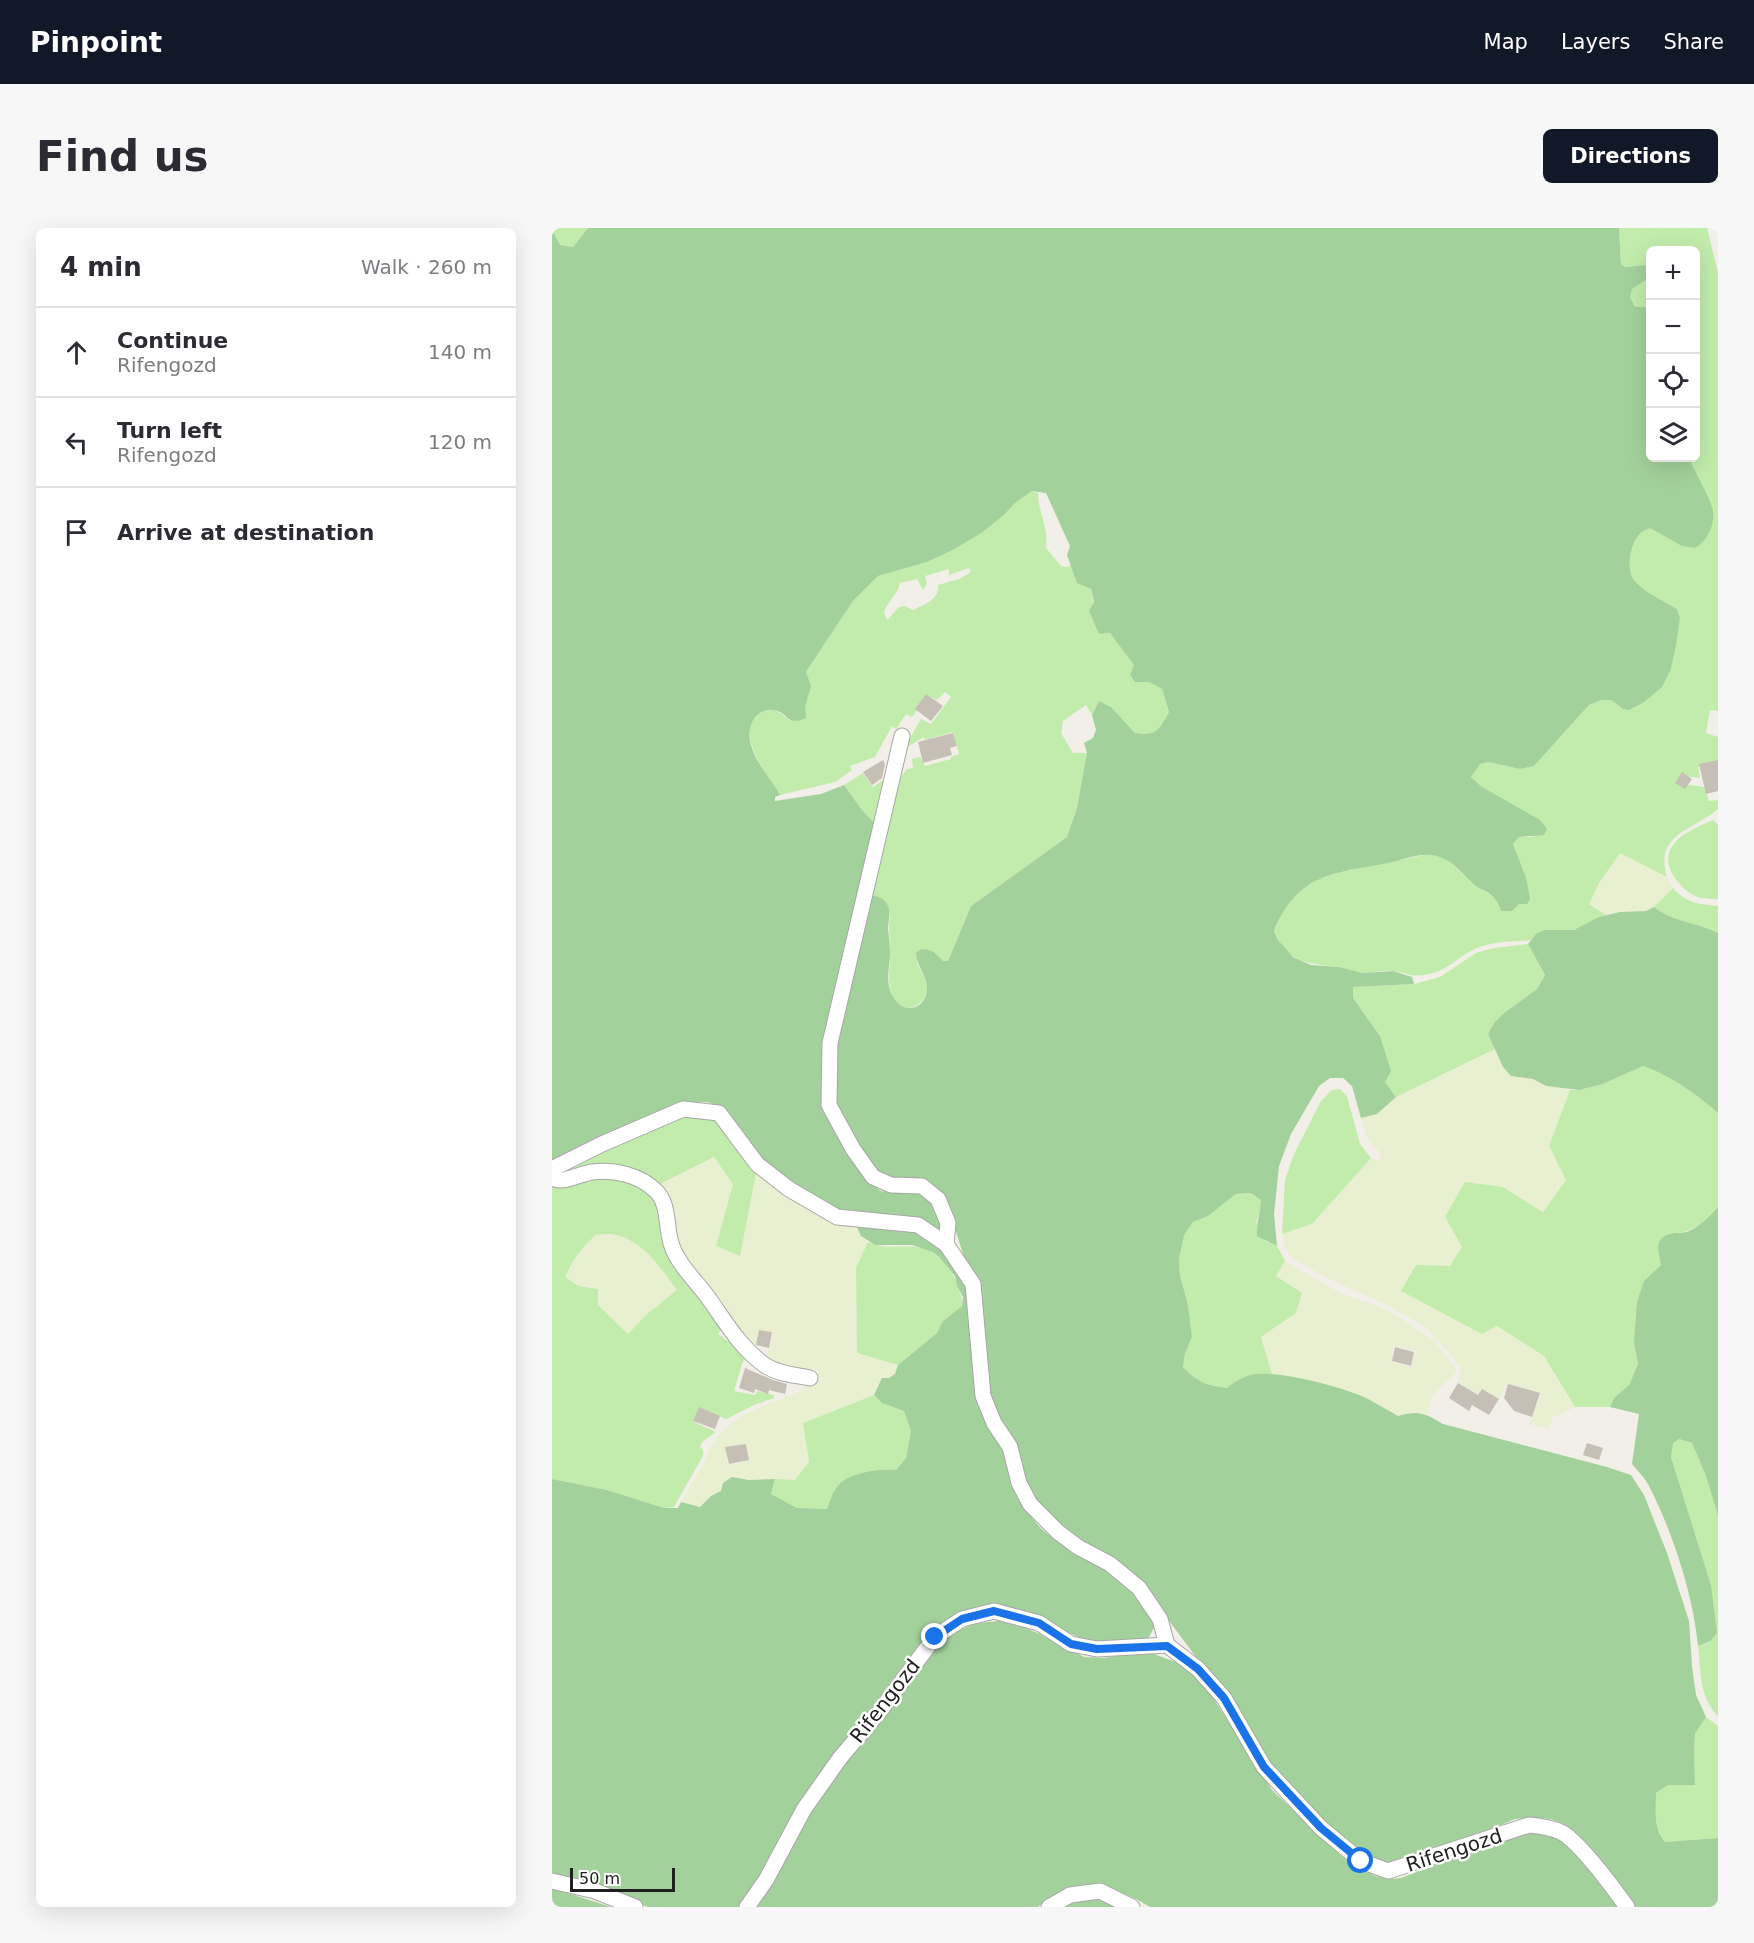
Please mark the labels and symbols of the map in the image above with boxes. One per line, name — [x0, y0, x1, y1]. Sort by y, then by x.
route end — [921, 1623, 947, 1649]
street label: Rifengozd — [845, 1654, 925, 1748]
street label: Rifengozd — [1403, 1823, 1505, 1877]
route start — [1347, 1847, 1373, 1873]
scale bar — [570, 1865, 675, 1892]

